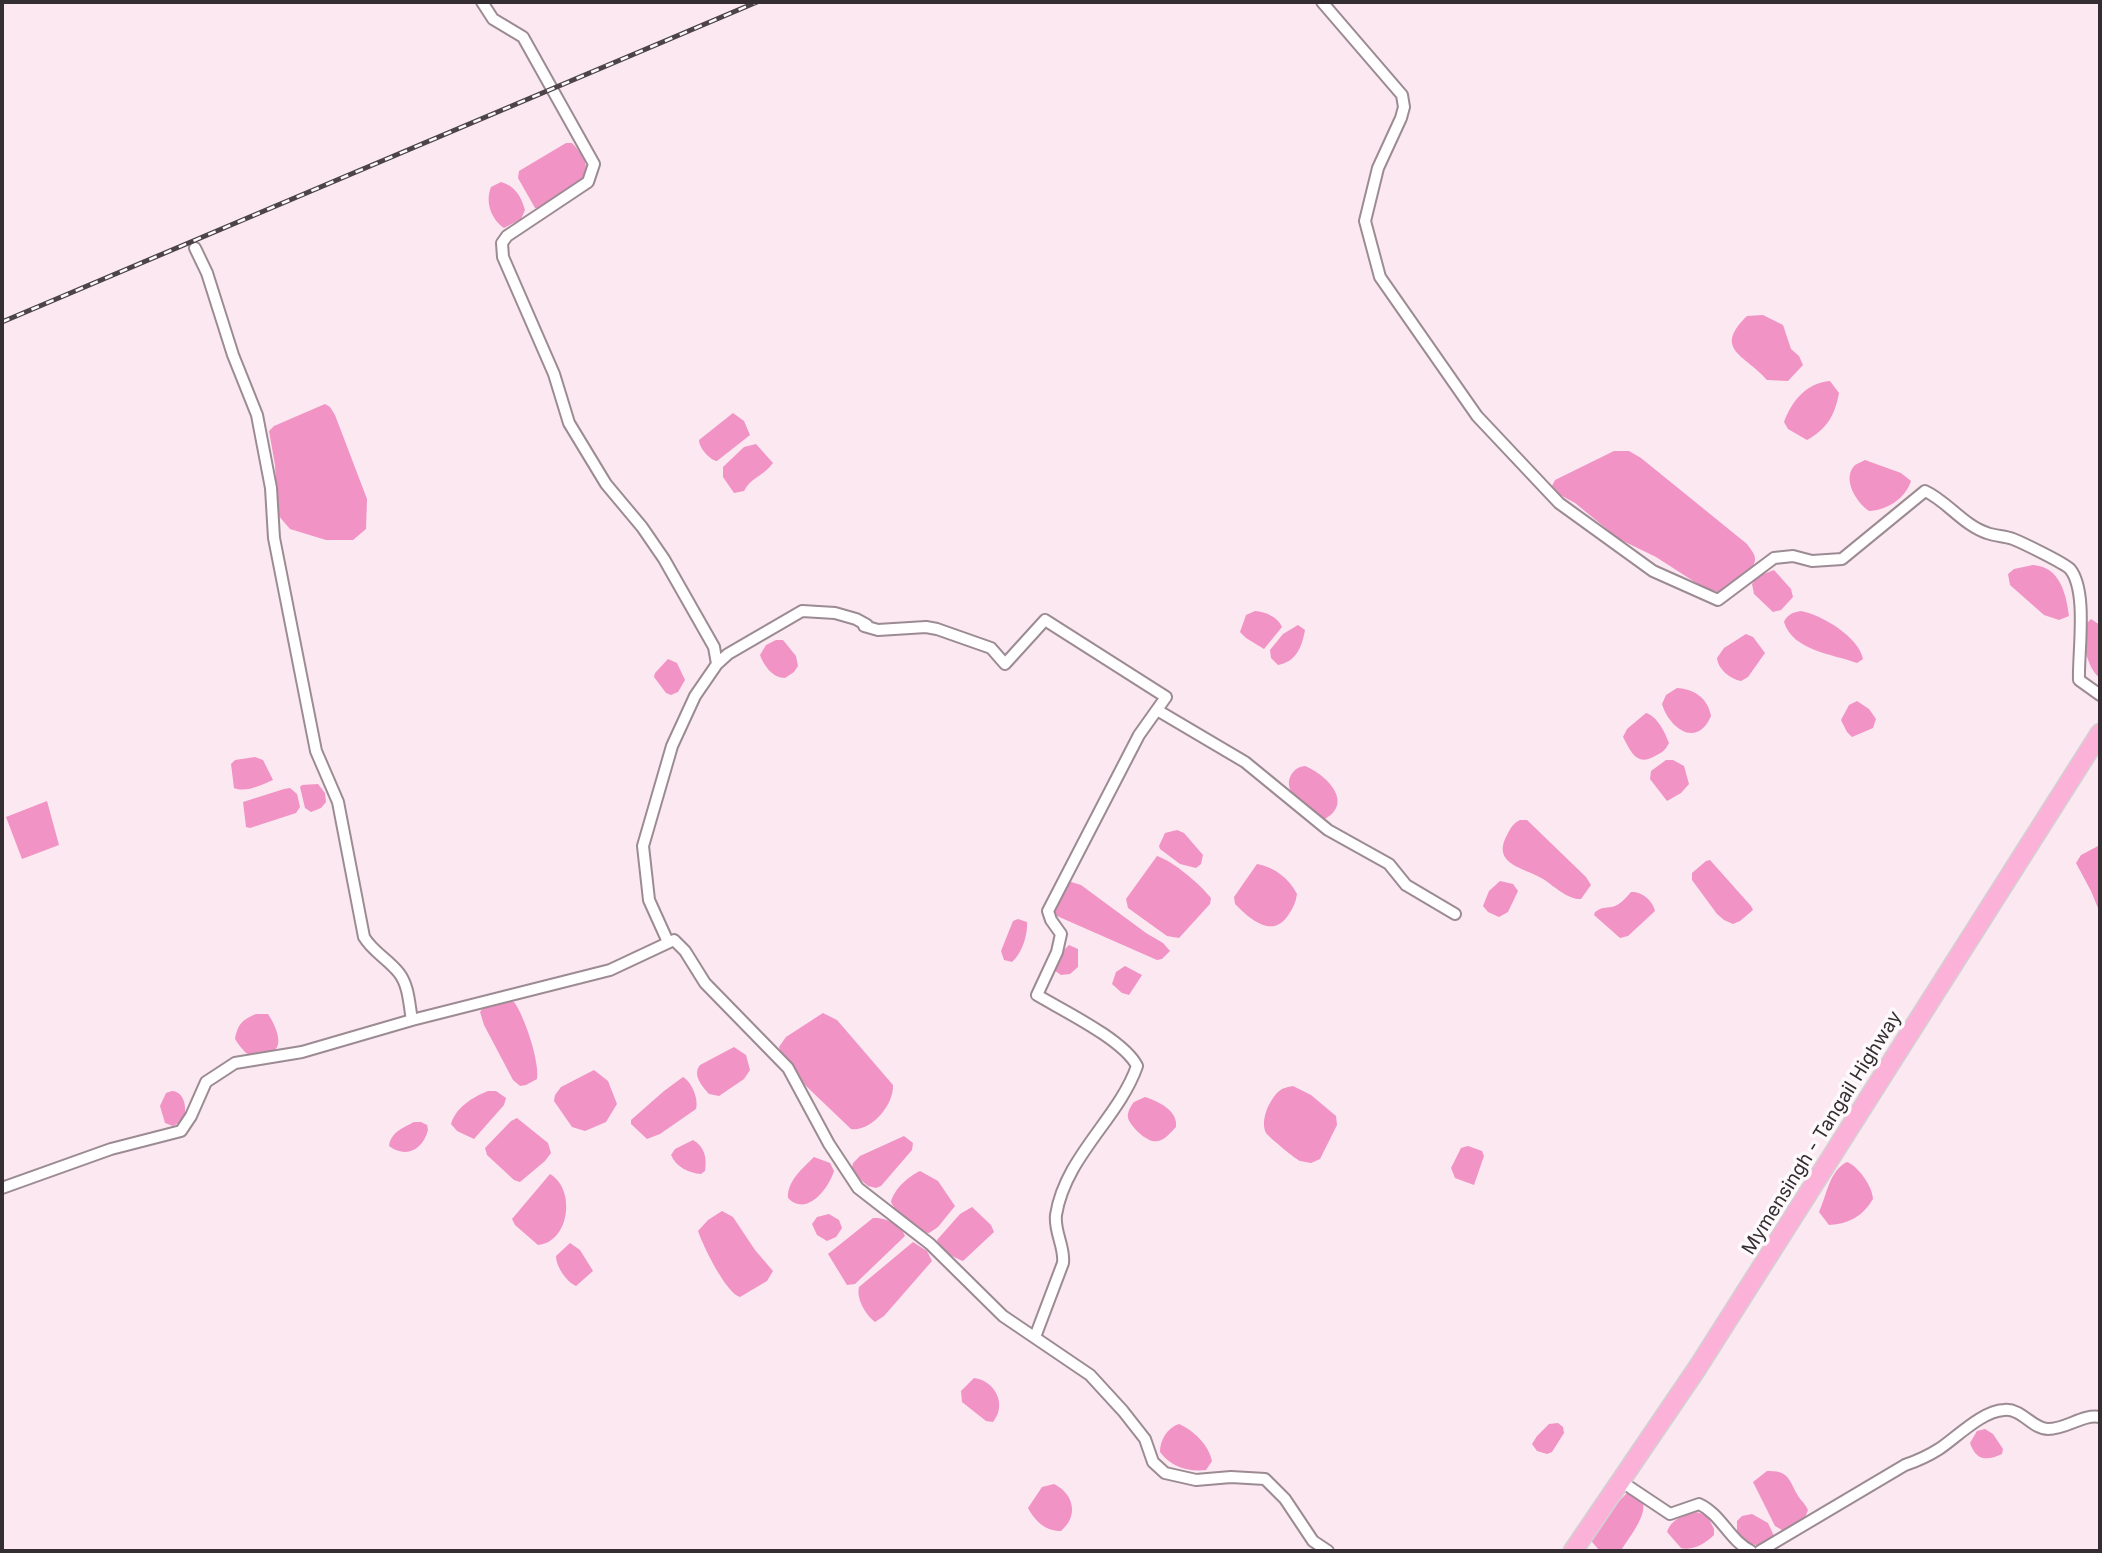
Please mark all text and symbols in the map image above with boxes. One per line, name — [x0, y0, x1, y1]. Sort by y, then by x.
street label: Mymensingh - Tangail Highway — [1737, 1007, 1907, 1259]

